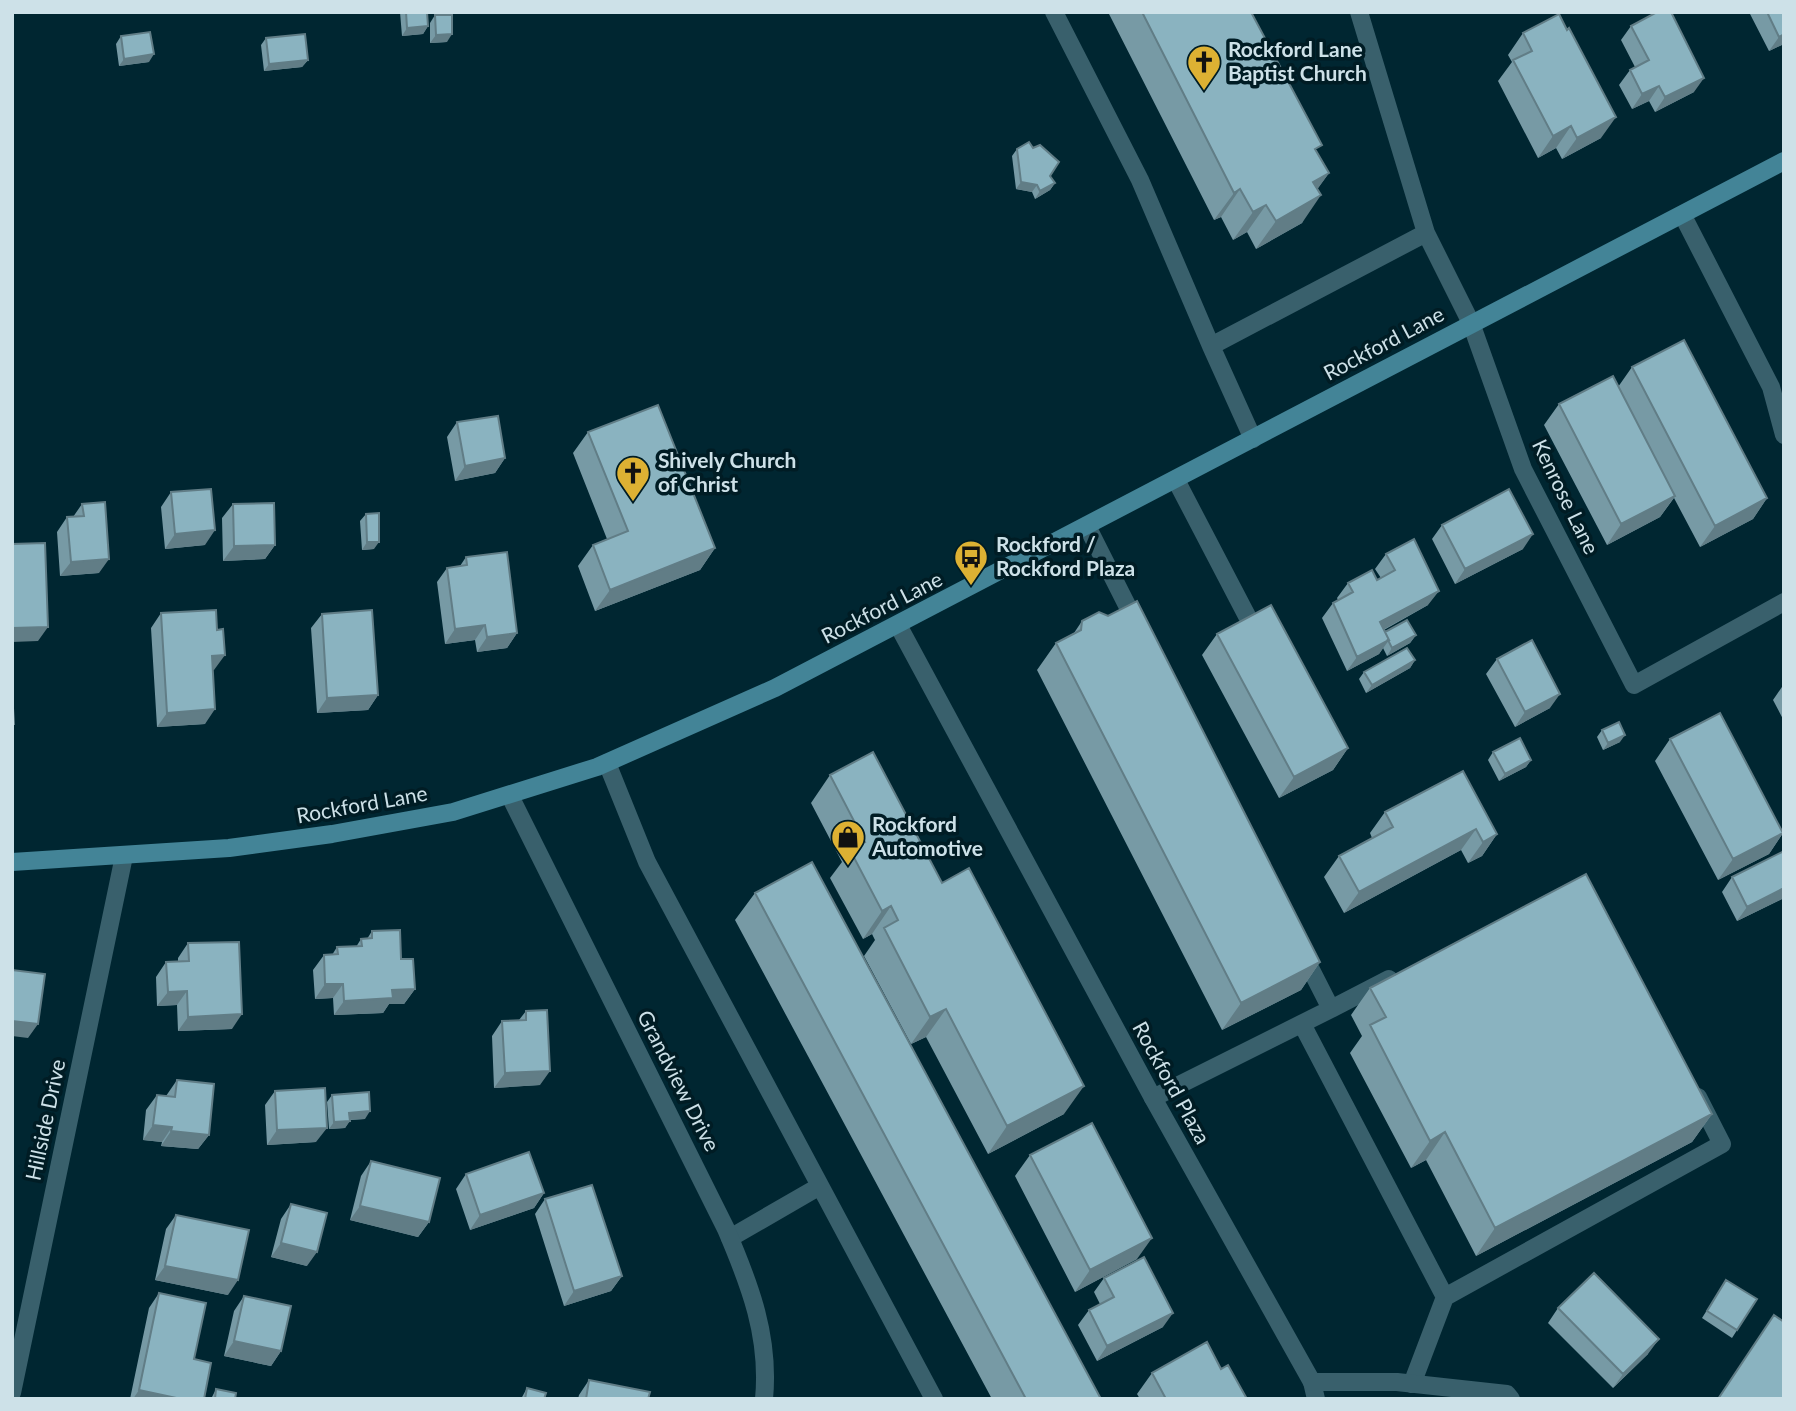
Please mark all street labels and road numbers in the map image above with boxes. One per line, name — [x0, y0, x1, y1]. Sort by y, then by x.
street label: Rockford Lane — [1319, 301, 1448, 385]
street label: Kenrose Lane — [1528, 435, 1605, 558]
street label: Rockford Lane — [817, 565, 946, 648]
street label: Rockford Lane — [294, 780, 429, 827]
street label: Grandview Drive — [633, 1006, 726, 1155]
street label: Rockford Plaza — [1128, 1017, 1216, 1148]
street label: Hillside Drive — [19, 1057, 70, 1183]

